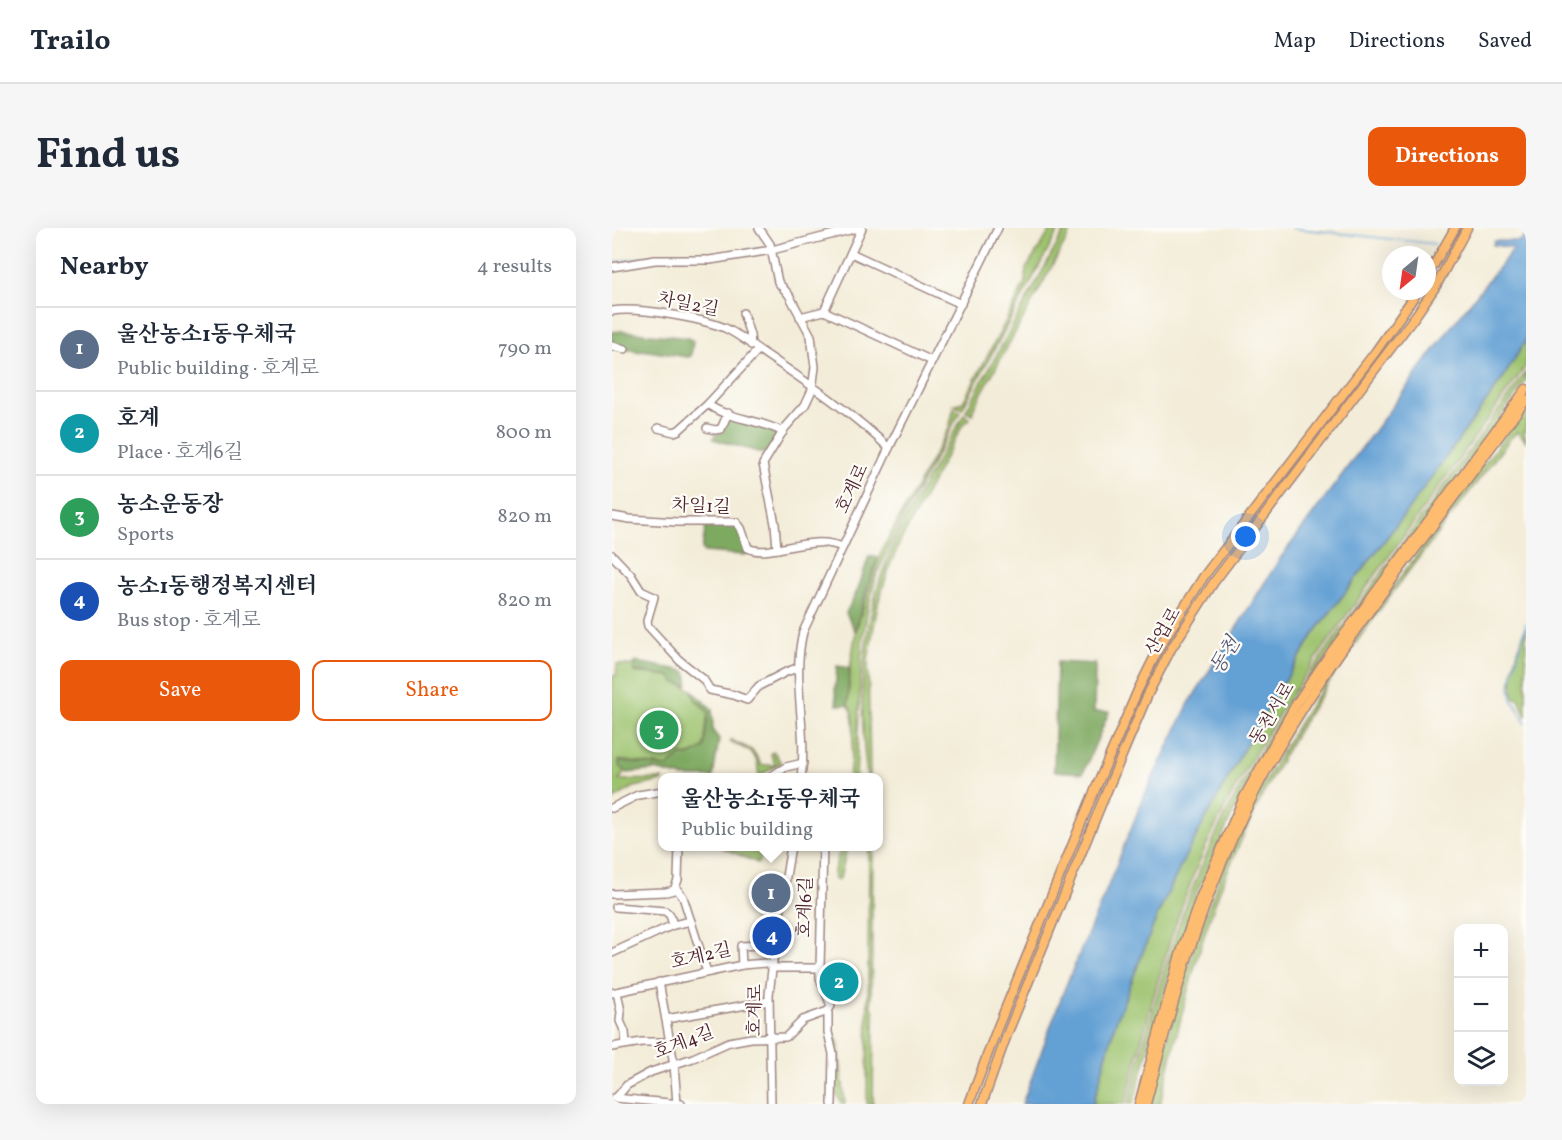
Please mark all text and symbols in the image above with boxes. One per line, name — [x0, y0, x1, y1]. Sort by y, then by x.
text: Trailo — [30, 22, 111, 61]
text: Map — [1274, 27, 1316, 56]
text: Directions — [1349, 27, 1445, 56]
text: Saved — [1478, 27, 1532, 56]
text: Find us — [36, 127, 180, 186]
button: Directions — [1368, 127, 1526, 186]
north arrow — [1382, 246, 1436, 300]
text: Nearby — [60, 249, 149, 285]
text: 4 results — [477, 253, 552, 281]
street label: 차일2길 — [655, 287, 721, 323]
text: 울산농소1동우체국 — [117, 320, 296, 351]
text: 1 — [75, 335, 84, 363]
text: 790 m — [498, 335, 552, 363]
text: Public building · 호계로 — [117, 355, 319, 383]
text: 호계 — [117, 404, 160, 435]
text: 2 — [74, 419, 85, 447]
text: 800 m — [496, 419, 552, 447]
text: Place · 호계6길 — [117, 439, 243, 467]
street label: 호계로 — [831, 460, 875, 518]
text: 농소운동장 — [117, 490, 223, 521]
street label: 차일1길 — [671, 493, 731, 521]
text: 3 — [74, 503, 85, 531]
text: 820 m — [498, 503, 552, 531]
text: Sports — [117, 521, 174, 549]
your location — [1231, 522, 1260, 551]
text: 농소1동행정복지센터 — [117, 572, 317, 603]
text: 4 — [73, 587, 86, 615]
text: 820 m — [498, 587, 552, 615]
street label: 산업로 — [1140, 603, 1188, 661]
text: Bus stop · 호계로 — [117, 607, 261, 635]
water label: 동천 — [1204, 631, 1249, 680]
button: Save — [60, 660, 300, 721]
button: Share — [312, 660, 552, 721]
street label: 동천서로 — [1244, 678, 1302, 750]
pin: 3 — [640, 708, 678, 752]
popup — [658, 773, 883, 851]
text: 울산농소1동우체국 — [681, 785, 860, 816]
text: Public building — [681, 816, 813, 844]
pin: 1 — [752, 870, 790, 916]
street label: 호계6길 — [792, 876, 820, 938]
pin: 4 — [752, 914, 792, 958]
map controls — [1454, 924, 1508, 1086]
button: + — [1454, 924, 1508, 978]
street label: 호계2길 — [668, 938, 734, 976]
pin: 2 — [820, 960, 858, 1005]
button: − — [1454, 978, 1508, 1032]
street label: 호계로 — [743, 984, 769, 1036]
street label: 호계4길 — [650, 1020, 718, 1066]
button: layers — [1454, 1032, 1508, 1086]

